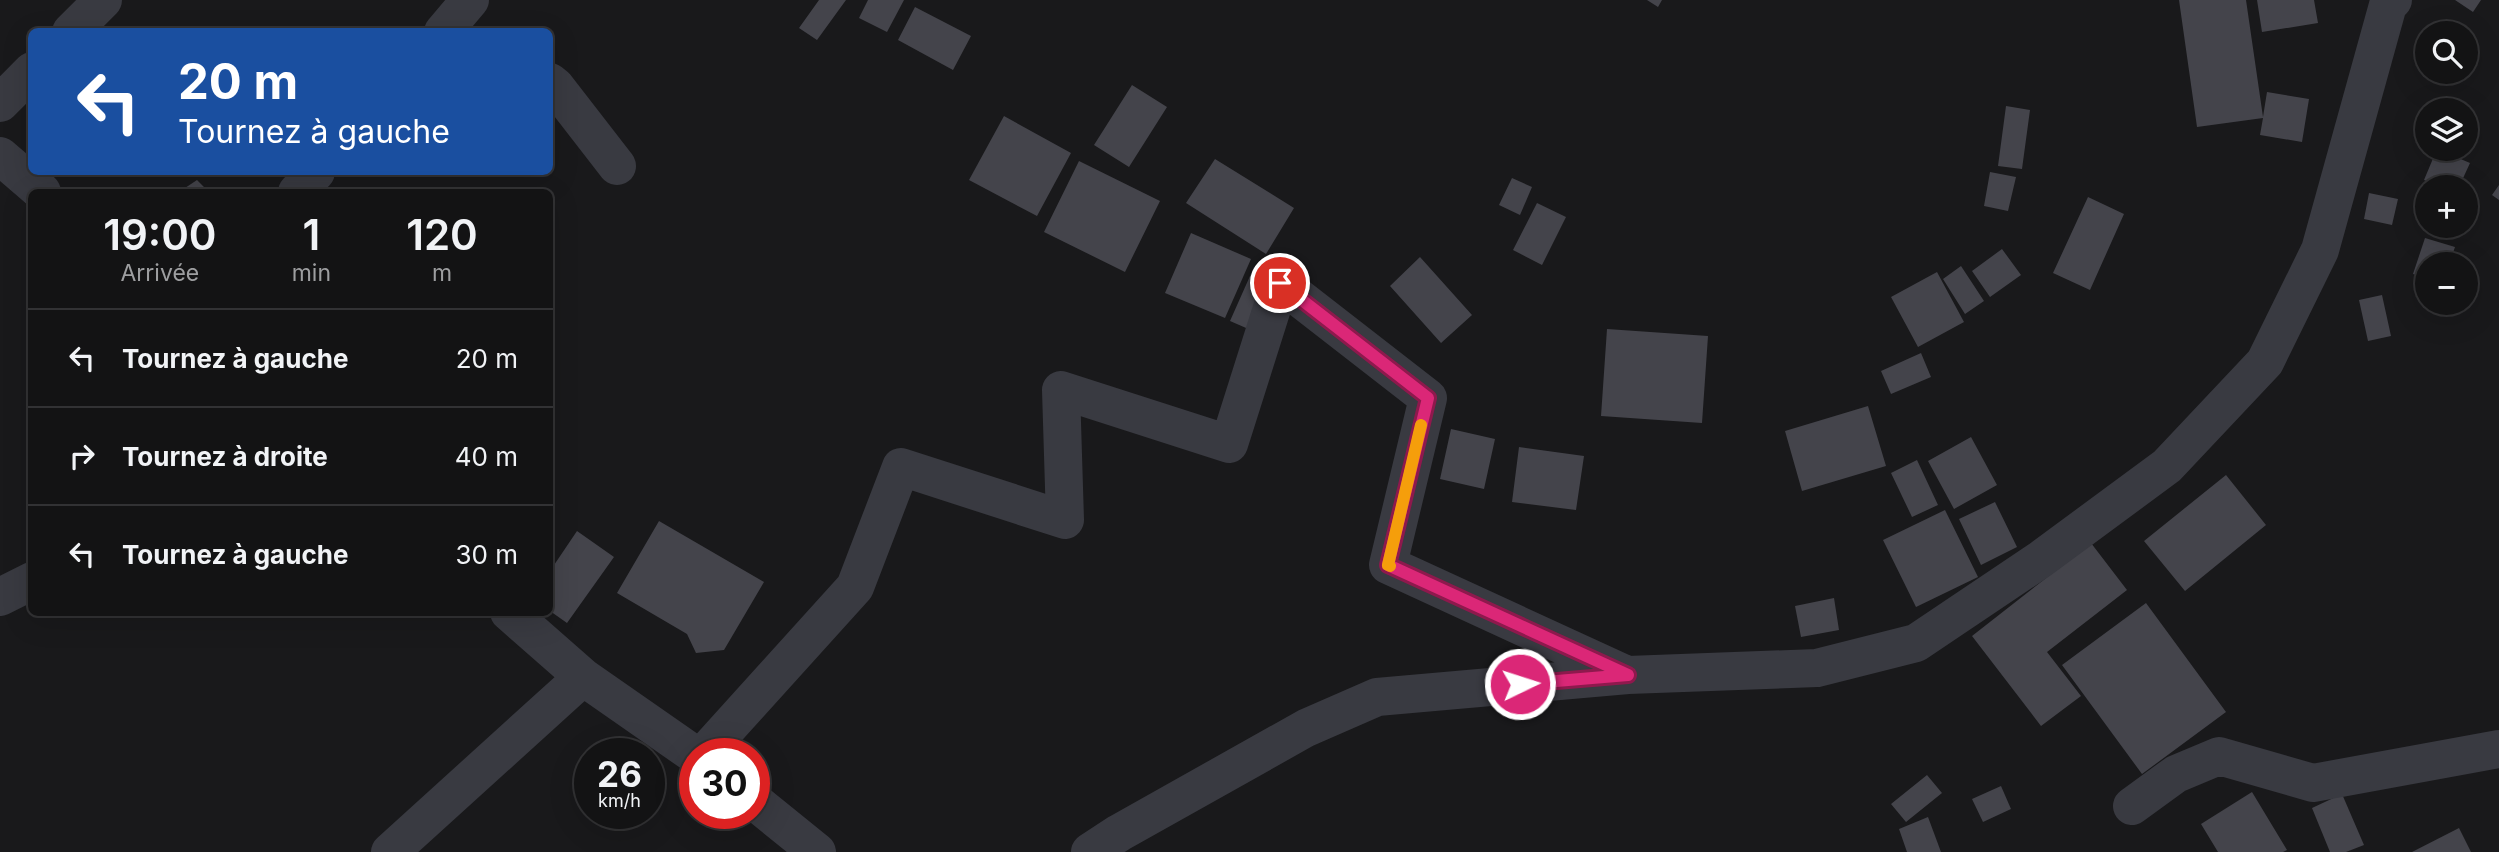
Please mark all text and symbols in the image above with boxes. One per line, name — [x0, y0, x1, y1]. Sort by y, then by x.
map controls — [2415, 21, 2478, 315]
button: search — [2415, 21, 2478, 84]
text: 20 m — [178, 52, 298, 111]
icon: left — [63, 56, 154, 147]
button: layers — [2415, 98, 2478, 161]
text: Tournez à gauche — [178, 112, 450, 151]
button: + — [2415, 175, 2478, 238]
text: 19:00 — [103, 209, 217, 260]
text: 1 — [302, 209, 320, 260]
text: 120 — [406, 209, 478, 260]
button: − — [2415, 252, 2478, 315]
pin — [1250, 253, 1310, 313]
text: Arrivée — [120, 259, 199, 287]
text: min — [292, 259, 331, 287]
text: m — [432, 259, 452, 287]
icon: arrive — [1261, 264, 1299, 302]
icon: left — [63, 339, 101, 377]
text: Tournez à gauche — [122, 343, 348, 374]
text: 20 m — [456, 343, 518, 374]
icon: right — [63, 437, 101, 475]
text: Tournez à droite — [122, 441, 328, 472]
text: 40 m — [455, 441, 518, 472]
icon: left — [63, 535, 101, 573]
text: Tournez à gauche — [122, 539, 348, 570]
text: 30 m — [455, 539, 518, 570]
position arrow — [1483, 647, 1557, 721]
speed limit sign: 30 — [679, 738, 770, 829]
text: 26 — [597, 753, 642, 795]
text: km/h — [598, 790, 641, 811]

